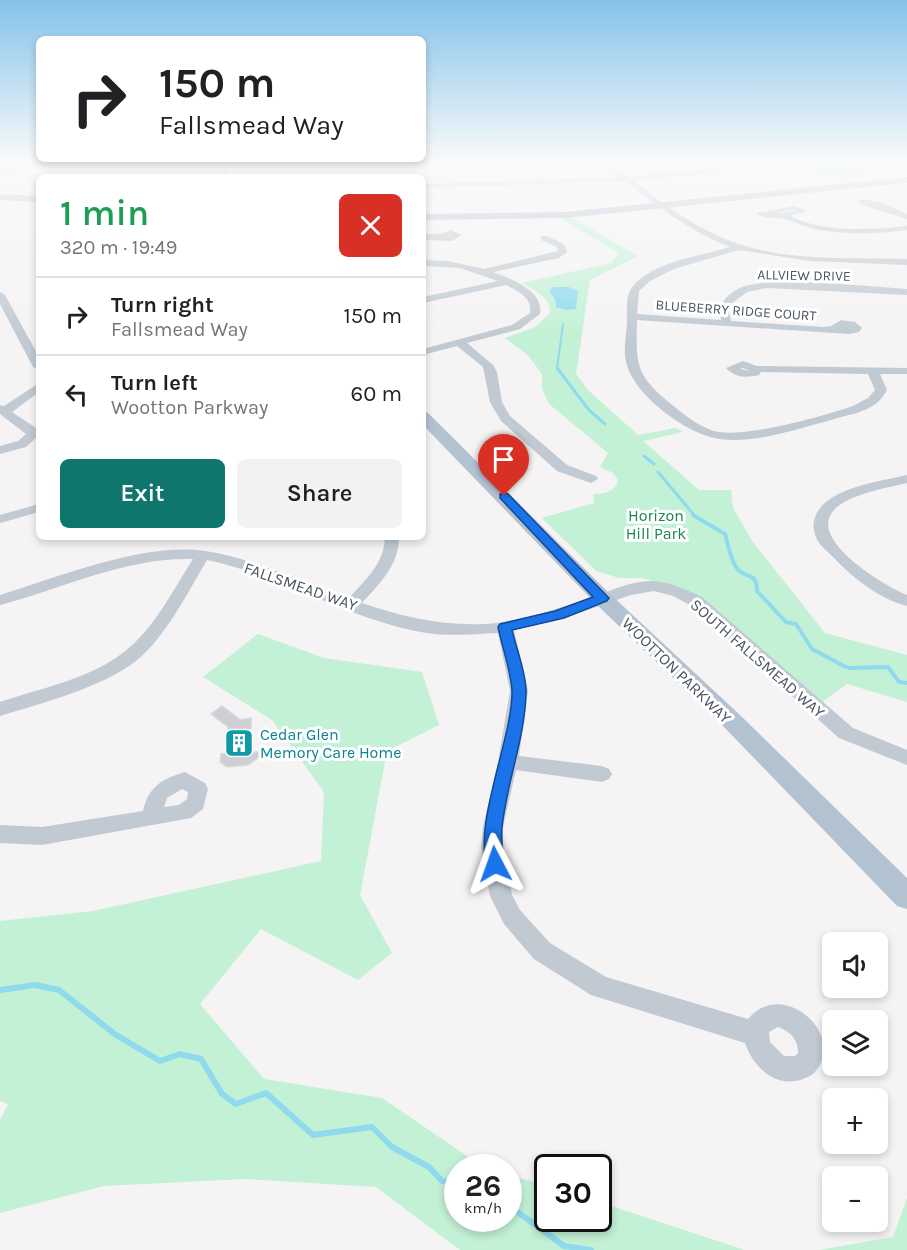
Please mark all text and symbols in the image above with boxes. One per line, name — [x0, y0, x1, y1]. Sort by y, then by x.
text: 150 m — [159, 58, 275, 108]
icon: right — [60, 60, 138, 138]
text: Fallsmead Way — [159, 109, 344, 141]
text: 1 min — [60, 192, 149, 234]
button: close — [339, 194, 402, 257]
text: 320 m · 19:49 — [60, 236, 177, 259]
street label: ALLVIEW DRIVE — [757, 266, 851, 285]
text: Turn right — [111, 292, 214, 318]
street label: BLUEBERRY RIDGE COURT — [655, 296, 817, 325]
icon: right — [60, 300, 93, 333]
text: 150 m — [343, 303, 402, 329]
text: Fallsmead Way — [111, 318, 248, 341]
text: Turn left — [111, 370, 198, 396]
icon: left — [60, 378, 93, 411]
text: 60 m — [351, 381, 402, 407]
text: Wootton Parkway — [111, 396, 268, 419]
pin — [478, 434, 529, 496]
icon: arrive — [487, 443, 520, 476]
button: Exit — [60, 459, 225, 528]
button: Share — [237, 459, 402, 528]
park label: Horizon Hill Park — [626, 506, 686, 543]
street label: FALLSMEAD WAY — [242, 558, 360, 615]
street label: SOUTH FALLSMEAD WAY — [687, 595, 829, 722]
street label: WOOTTON PARKWAY — [618, 613, 735, 727]
place label: Cedar Glen Memory Care Home — [260, 725, 402, 762]
building icon: Cedar Glen Memory Care Home — [223, 727, 255, 759]
position arrow — [463, 832, 527, 896]
map controls — [822, 932, 888, 1232]
button: sound — [822, 932, 888, 998]
button: layers — [822, 1010, 888, 1076]
button: + — [822, 1088, 888, 1154]
speed limit sign: 30 — [534, 1154, 612, 1232]
button: − — [822, 1166, 888, 1232]
text: 26 — [465, 1168, 501, 1204]
text: km/h — [464, 1199, 502, 1217]

